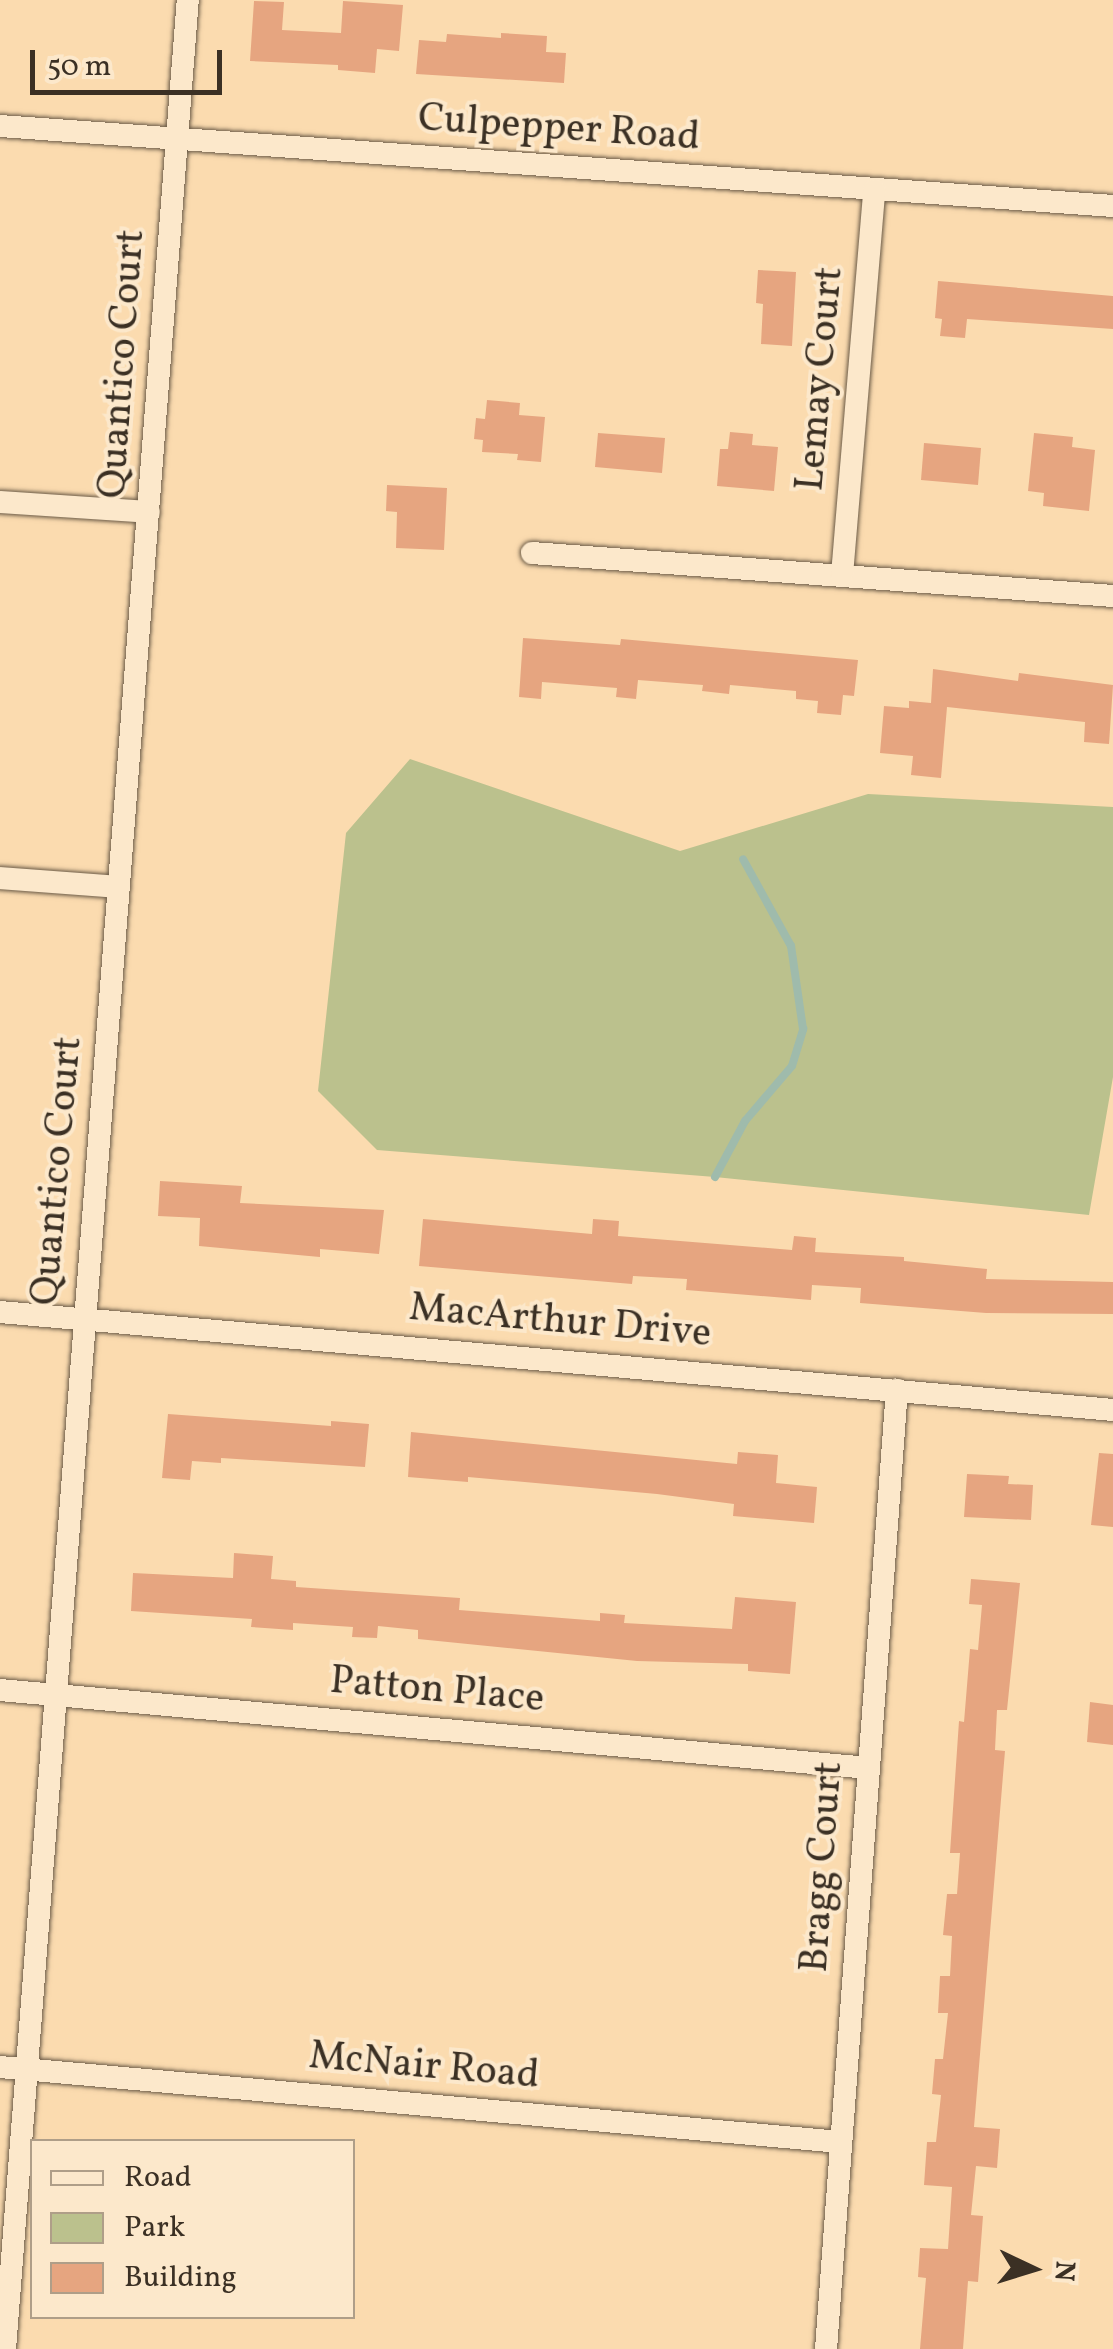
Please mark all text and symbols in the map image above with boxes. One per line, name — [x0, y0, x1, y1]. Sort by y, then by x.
scale bar — [35, 30, 228, 92]
text: 50 m — [47, 46, 111, 88]
street label: Culpepper Road — [416, 95, 702, 163]
street label: Quantico Court — [90, 228, 156, 500]
street label: Lemay Court — [787, 264, 855, 494]
street label: Quantico Court — [22, 1035, 94, 1307]
street label: MacArthur Drive — [407, 1285, 713, 1359]
street label: Patton Place — [328, 1658, 546, 1724]
street label: Bragg Court — [792, 1760, 854, 1974]
street label: McNair Road — [307, 2033, 541, 2101]
legend — [30, 2139, 355, 2319]
text: Road — [124, 2157, 192, 2199]
text: Park — [124, 2207, 185, 2249]
north arrow — [983, 2219, 1083, 2319]
text: Building — [124, 2257, 237, 2299]
text: N — [1043, 2260, 1084, 2283]

